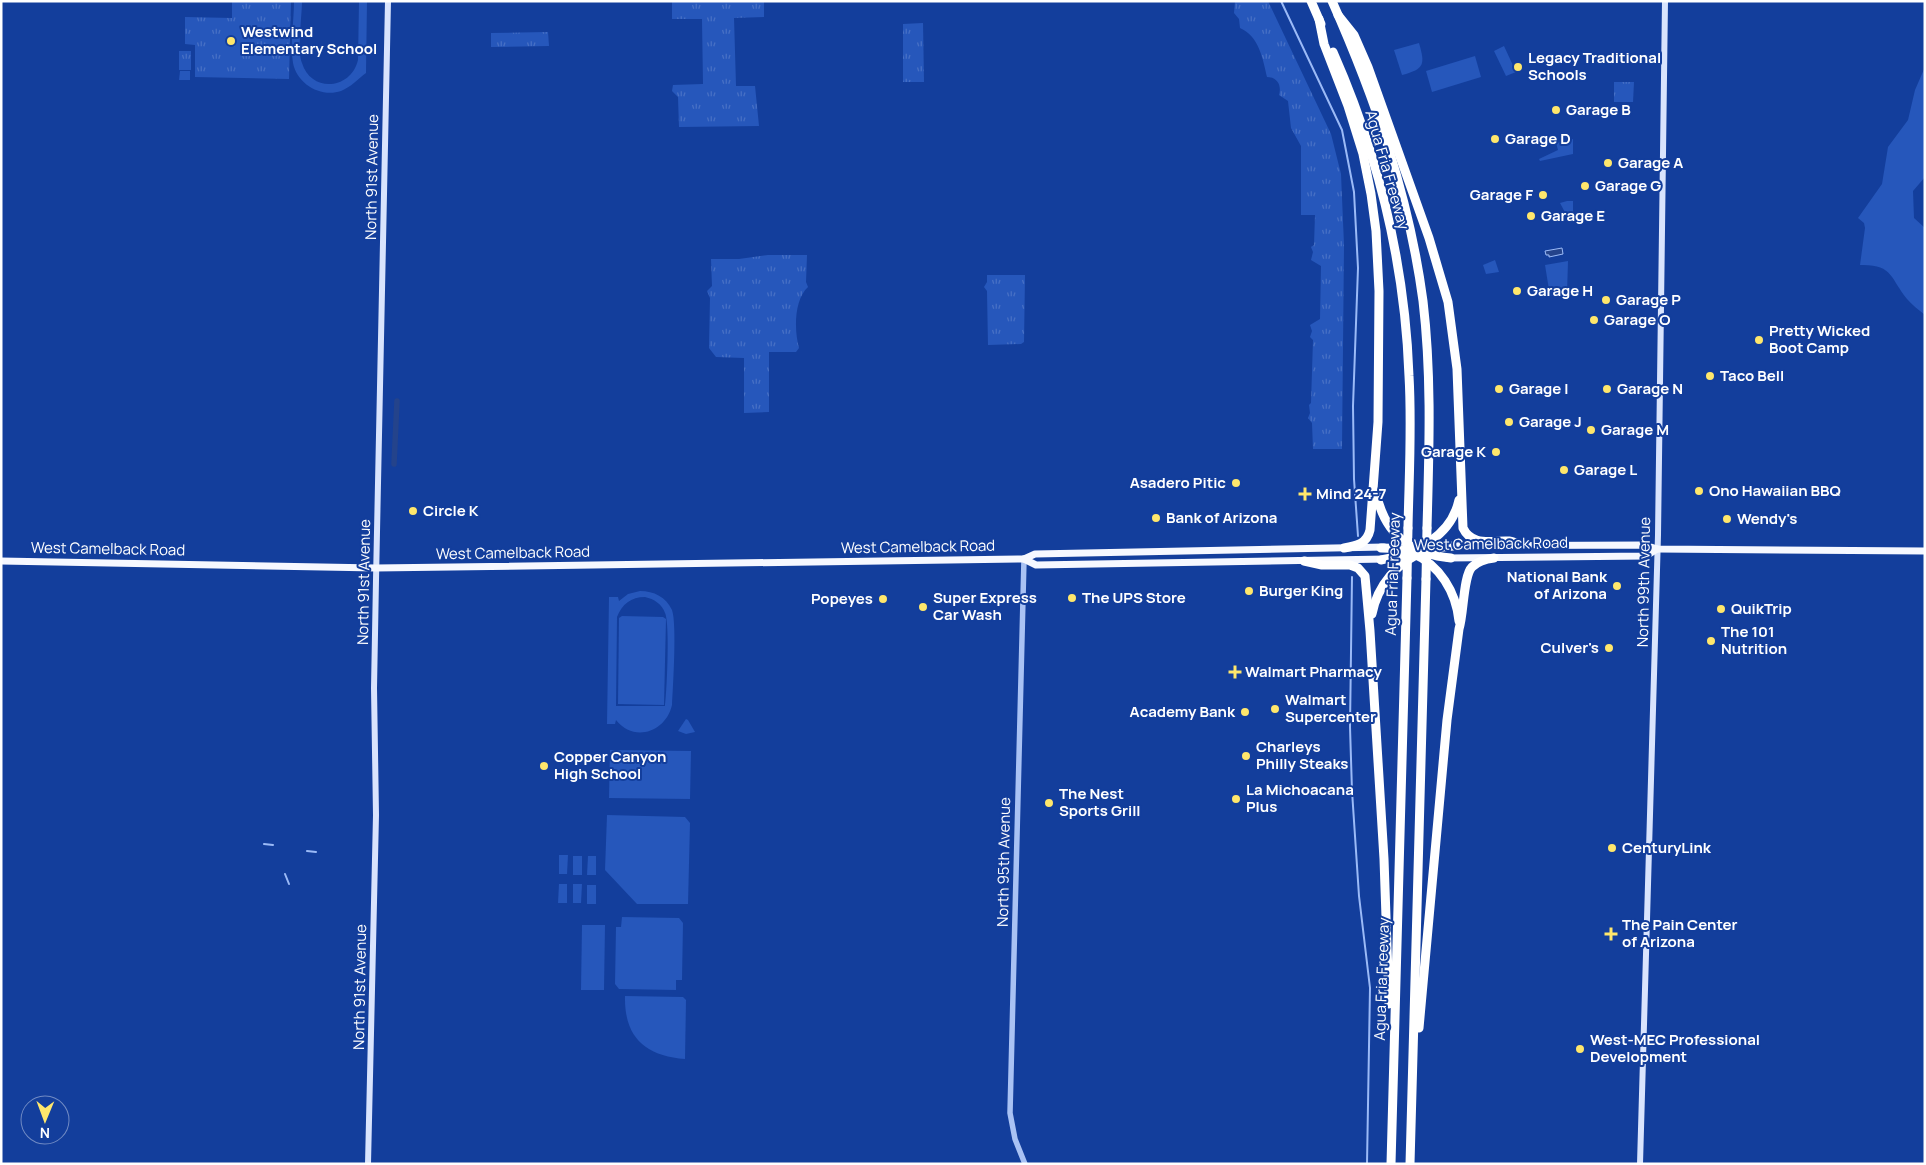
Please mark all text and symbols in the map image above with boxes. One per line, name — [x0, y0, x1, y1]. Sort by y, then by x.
place label: Westwind Elementary School — [241, 21, 377, 59]
marker: Westwind Elementary School — [225, 35, 237, 47]
place label: Legacy Traditional Schools — [1528, 47, 1661, 85]
marker: Legacy Traditional Schools — [1512, 61, 1524, 73]
place label: Garage B — [1566, 99, 1631, 120]
marker: Garage B — [1550, 104, 1562, 116]
street label: Agua Fria Freeway — [1360, 108, 1415, 232]
street label: North 91st Avenue — [360, 114, 383, 240]
place label: Garage D — [1505, 128, 1571, 149]
marker: Garage D — [1489, 133, 1501, 145]
place label: Garage A — [1618, 152, 1683, 173]
marker: Garage A — [1602, 157, 1614, 169]
place label: Garage G — [1595, 175, 1661, 196]
marker: Garage G — [1579, 180, 1591, 192]
place label: Garage F — [1470, 184, 1533, 205]
marker: Garage F — [1537, 189, 1549, 201]
place label: Garage E — [1541, 205, 1605, 226]
marker: Garage E — [1525, 210, 1537, 222]
place label: Garage H — [1527, 280, 1593, 301]
marker: Garage H — [1511, 285, 1523, 297]
place label: Garage P — [1616, 289, 1681, 310]
marker: Garage P — [1600, 294, 1612, 306]
place label: Garage O — [1604, 309, 1671, 330]
marker: Garage O — [1588, 314, 1600, 326]
place label: Pretty Wicked Boot Camp — [1769, 320, 1870, 358]
marker: Pretty Wicked Boot Camp — [1753, 334, 1765, 346]
place label: Taco Bell — [1720, 365, 1784, 386]
marker: Taco Bell — [1704, 370, 1716, 382]
place label: Garage I — [1509, 378, 1569, 399]
place label: Garage N — [1617, 378, 1683, 399]
marker: Garage I — [1493, 383, 1505, 395]
marker: Garage N — [1601, 383, 1613, 395]
place label: Garage J — [1519, 411, 1582, 432]
marker: Garage J — [1503, 416, 1515, 428]
place label: Garage M — [1601, 419, 1669, 440]
marker: Garage M — [1585, 424, 1597, 436]
place label: Garage K — [1421, 441, 1486, 462]
marker: Garage K — [1490, 446, 1502, 458]
place label: Garage L — [1574, 459, 1637, 480]
marker: Garage L — [1558, 464, 1570, 476]
place label: Asadero Pitic — [1130, 472, 1226, 493]
marker: Asadero Pitic — [1230, 477, 1242, 489]
place label: Ono Hawaiian BBQ — [1709, 480, 1841, 501]
place label: Mind 24-7 — [1316, 483, 1387, 504]
marker: Ono Hawaiian BBQ — [1693, 485, 1705, 497]
marker: Mind 24-7 — [1298, 487, 1312, 501]
place label: Circle K — [423, 500, 479, 521]
marker: Circle K — [407, 505, 419, 517]
place label: Bank of Arizona — [1166, 507, 1277, 528]
place label: Wendy's — [1737, 508, 1797, 529]
marker: Bank of Arizona — [1150, 512, 1162, 524]
street label: Agua Fria Freeway — [1380, 512, 1405, 636]
marker: Wendy's — [1721, 513, 1733, 525]
street label: North 99th Avenue — [1632, 516, 1655, 647]
street label: North 91st Avenue — [352, 519, 375, 645]
street label: West Camelback Road — [1414, 532, 1568, 555]
street label: West Camelback Road — [841, 535, 995, 558]
street label: West Camelback Road — [31, 537, 185, 560]
street label: West Camelback Road — [436, 541, 590, 564]
place label: National Bank of Arizona — [1507, 566, 1608, 604]
place label: Burger King — [1259, 580, 1343, 601]
marker: National Bank of Arizona — [1611, 580, 1623, 592]
marker: Burger King — [1243, 585, 1255, 597]
place label: Super Express Car Wash — [933, 587, 1037, 625]
place label: The UPS Store — [1082, 587, 1186, 608]
place label: Popeyes — [811, 588, 873, 609]
marker: The UPS Store — [1066, 592, 1078, 604]
marker: Popeyes — [877, 593, 889, 605]
place label: QuikTrip — [1731, 598, 1792, 619]
marker: Super Express Car Wash — [917, 601, 929, 613]
marker: QuikTrip — [1715, 603, 1727, 615]
place label: The 101 Nutrition — [1721, 621, 1787, 659]
marker: The 101 Nutrition — [1705, 635, 1717, 647]
place label: Culver's — [1540, 637, 1599, 658]
marker: Culver's — [1603, 642, 1615, 654]
place label: Walmart Pharmacy — [1245, 661, 1382, 682]
marker: Walmart Pharmacy — [1229, 666, 1241, 678]
place label: Walmart Supercenter — [1285, 689, 1376, 727]
place label: Academy Bank — [1130, 701, 1236, 722]
marker: Walmart Supercenter — [1269, 703, 1281, 715]
marker: Academy Bank — [1239, 706, 1251, 718]
place label: Charleys Philly Steaks — [1256, 736, 1348, 774]
place label: Copper Canyon High School — [554, 746, 666, 784]
marker: Charleys Philly Steaks — [1240, 750, 1252, 762]
marker: Copper Canyon High School — [538, 760, 550, 772]
place label: La Michoacana Plus — [1246, 779, 1354, 817]
place label: The Nest Sports Grill — [1059, 783, 1141, 821]
marker: La Michoacana Plus — [1230, 793, 1242, 805]
street label: North 95th Avenue — [992, 797, 1015, 927]
marker: The Nest Sports Grill — [1043, 797, 1055, 809]
place label: CenturyLink — [1622, 837, 1712, 858]
marker: CenturyLink — [1606, 842, 1618, 854]
place label: The Pain Center of Arizona — [1622, 914, 1737, 952]
street label: Agua Fria Freeway — [1369, 917, 1394, 1041]
street label: North 91st Avenue — [348, 924, 371, 1050]
marker: The Pain Center of Arizona — [1604, 927, 1618, 941]
place label: West-MEC Professional Development — [1590, 1029, 1760, 1067]
marker: West-MEC Professional Development — [1574, 1043, 1586, 1055]
north arrow — [20, 1095, 70, 1145]
text: N — [40, 1124, 50, 1143]

